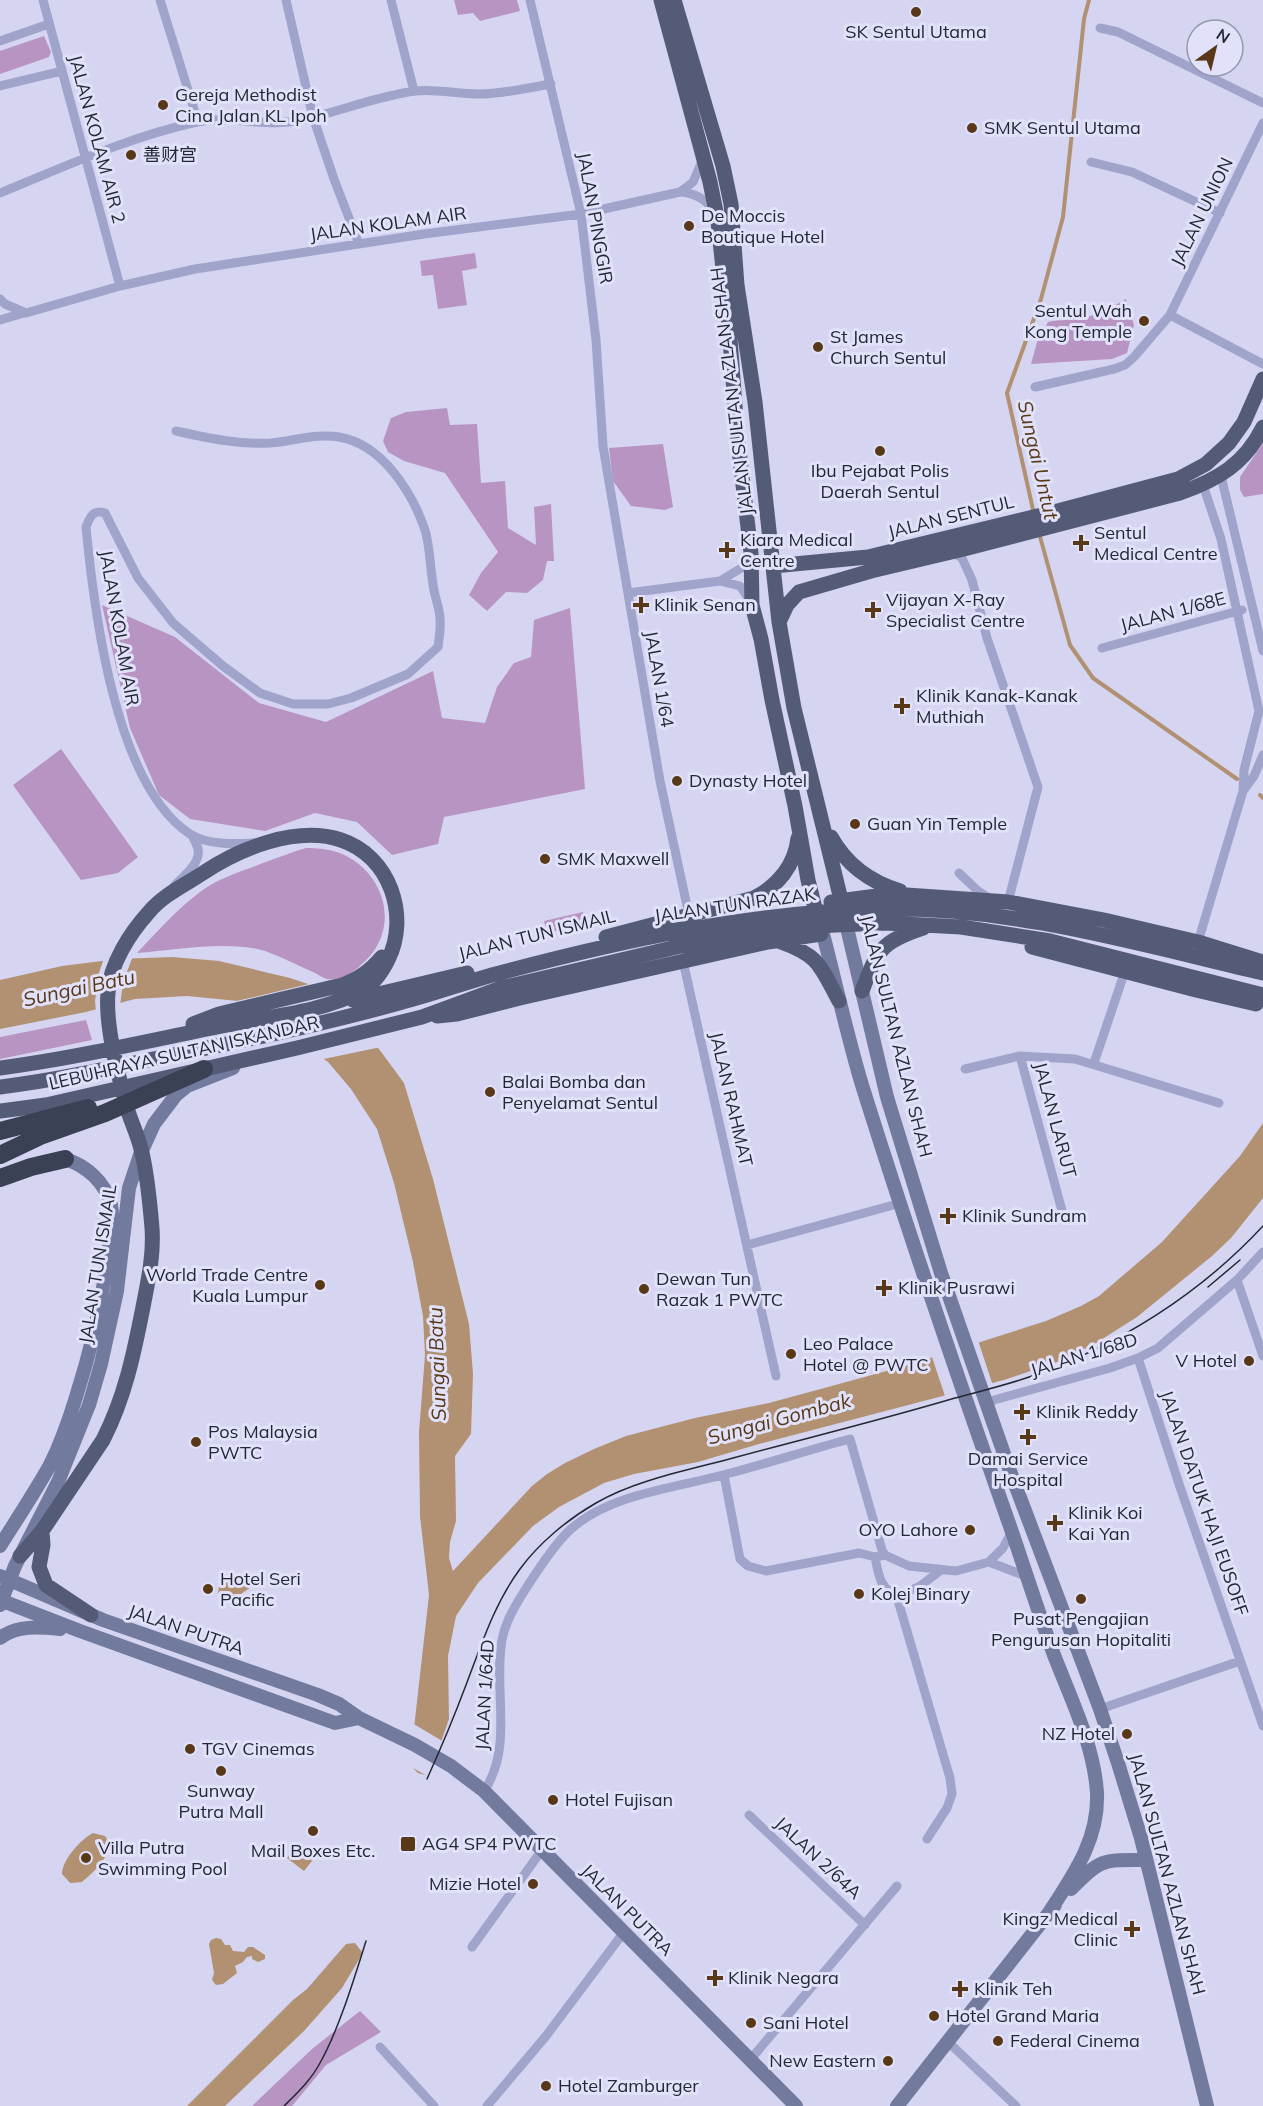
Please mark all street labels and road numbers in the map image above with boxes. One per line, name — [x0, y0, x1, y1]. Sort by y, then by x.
street label: JALAN KOLAM AIR 2 — [64, 52, 131, 226]
street label: JALAN PINGGIR — [573, 150, 618, 286]
street label: JALAN UNION — [1165, 153, 1238, 270]
street label: JALAN KOLAM AIR — [308, 201, 468, 246]
street label: JALAN SULTAN AZLAN SHAH — [705, 266, 758, 516]
street label: JALAN SENTUL — [885, 490, 1016, 543]
street label: JALAN KOLAM AIR — [94, 548, 145, 708]
street label: JALAN 1/68E — [1118, 586, 1228, 637]
street label: JALAN 1/64 — [640, 629, 679, 729]
street label: JALAN TUN RAZAK — [653, 882, 818, 927]
street label: JALAN TUN ISMAIL — [456, 904, 618, 965]
street label: JALAN SULTAN AZLAN SHAH — [855, 912, 938, 1160]
street label: LEBUHRAYA SULTAN ISKANDAR — [47, 1010, 321, 1095]
street label: JALAN RAHMAT — [705, 1029, 758, 1169]
street label: JALAN LARUT — [1029, 1059, 1082, 1180]
street label: JALAN TUN ISMAIL — [74, 1182, 121, 1345]
street label: JALAN 1/68D — [1027, 1327, 1140, 1382]
street label: JALAN DATUK HAJI EUSOFF — [1155, 1387, 1254, 1619]
street label: JALAN PUTRA — [125, 1599, 247, 1660]
street label: JALAN 1/64D — [470, 1639, 499, 1751]
street label: JALAN SULTAN AZLAN SHAH — [1124, 1750, 1211, 1997]
street label: JALAN 2/64A — [770, 1811, 867, 1904]
street label: JALAN PUTRA — [576, 1859, 678, 1961]

